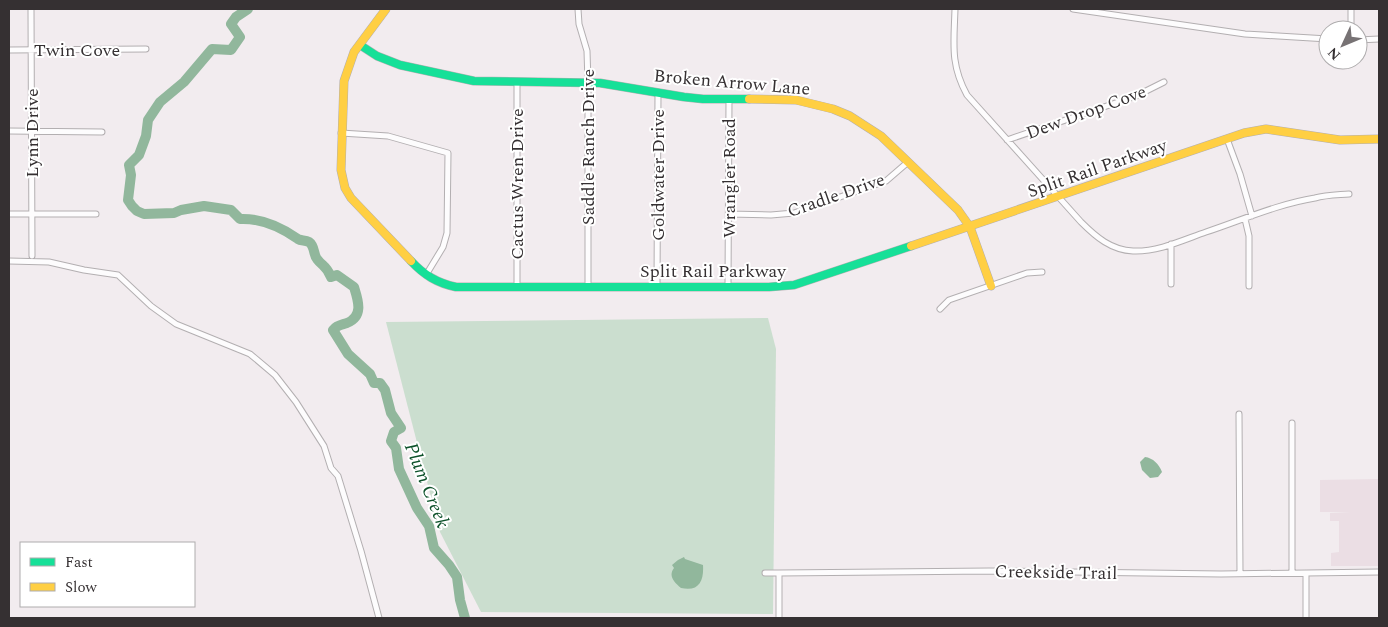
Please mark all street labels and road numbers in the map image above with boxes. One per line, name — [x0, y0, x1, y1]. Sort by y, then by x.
street label: Twin Cove — [34, 37, 120, 64]
street label: Broken Arrow Lane — [653, 62, 811, 103]
street label: Saddle Ranch Drive — [575, 69, 602, 225]
street label: Dew Drop Cove — [1022, 78, 1150, 147]
street label: Lynn Drive — [19, 88, 46, 178]
street label: Cactus Wren Drive — [504, 108, 531, 260]
street label: Goldwater Drive — [645, 109, 672, 241]
street label: Wrangler Road — [716, 118, 743, 238]
street label: Split Rail Parkway — [1024, 132, 1172, 205]
street label: Cradle Drive — [784, 166, 889, 225]
street label: Split Rail Parkway — [640, 258, 787, 285]
street label: Creekside Trail — [994, 558, 1118, 587]

